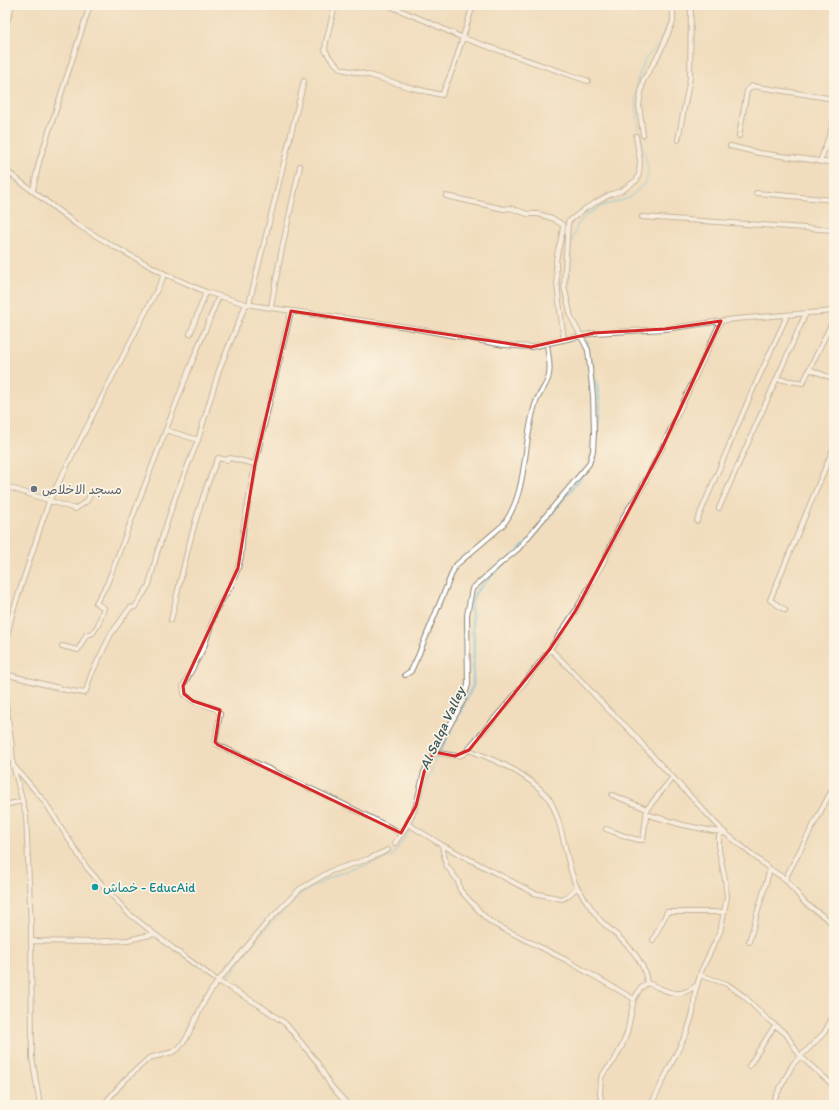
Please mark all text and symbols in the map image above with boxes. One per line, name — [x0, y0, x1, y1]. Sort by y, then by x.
place label: مسجد الاخلاص — [42, 482, 122, 498]
marker: مسجد الاخلاص — [29, 484, 39, 494]
water label: Al Salqa Valley — [416, 683, 470, 772]
place label: خماش - EducAid — [103, 880, 195, 895]
marker: خماش - EducAid — [90, 882, 100, 892]

